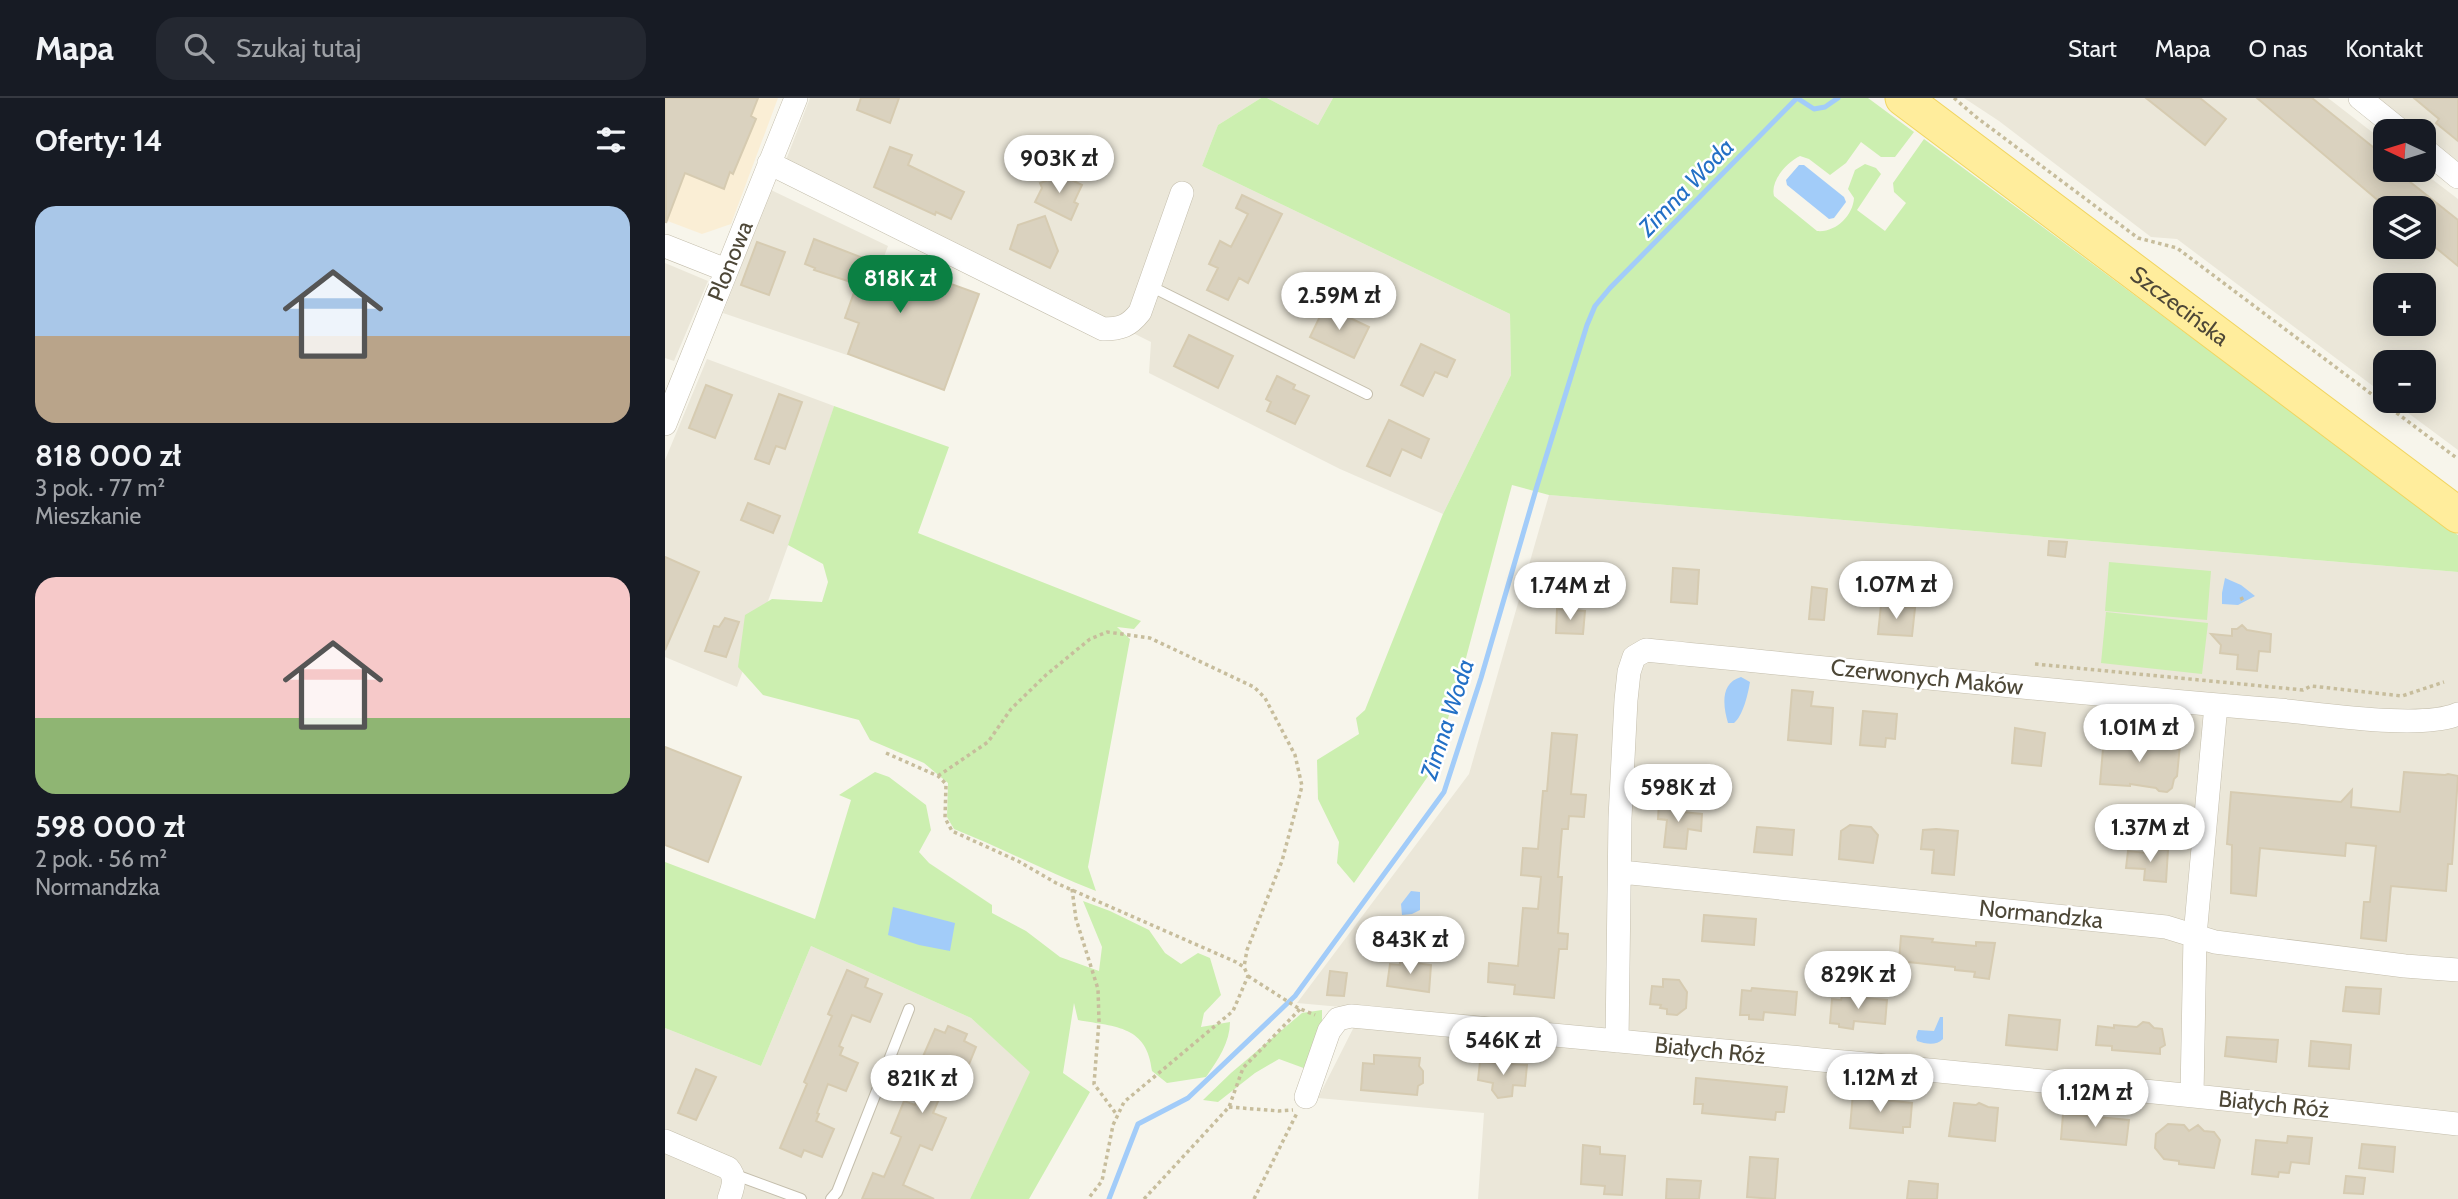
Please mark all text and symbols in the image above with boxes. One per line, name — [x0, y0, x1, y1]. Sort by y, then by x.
search box — [156, 17, 646, 80]
text: Mapa — [35, 28, 114, 68]
icon: search — [180, 29, 218, 67]
text: Szukaj tutaj — [236, 32, 361, 64]
text: Start — [2068, 34, 2117, 63]
text: Mapa — [2155, 34, 2211, 63]
text: O nas — [2249, 34, 2307, 63]
text: Kontakt — [2345, 34, 2423, 63]
north arrow — [2373, 119, 2436, 182]
map controls — [2373, 119, 2436, 413]
icon: filters — [592, 121, 630, 159]
text: Oferty: 14 — [35, 122, 163, 159]
water label: Zimna Woda — [1632, 132, 1740, 243]
pin: 903K zł — [994, 136, 1124, 195]
text: 903K zł — [1020, 144, 1098, 172]
button: layers — [2373, 196, 2436, 259]
street label: Plonowa — [701, 217, 759, 305]
icon: home — [270, 251, 396, 377]
pin: 818K zł — [835, 256, 965, 315]
street label: Szczecińska — [2125, 260, 2234, 352]
text: 818K zł — [864, 264, 936, 292]
pin: 2.59M zł — [1267, 272, 1411, 332]
button: + — [2373, 273, 2436, 336]
text: 2.59M zł — [1297, 281, 1381, 309]
button: − — [2373, 350, 2436, 413]
text: 818 000 zł — [35, 437, 181, 474]
text: 3 pok. · 77 m² — [35, 474, 165, 502]
text: Mieszkanie — [35, 502, 141, 530]
pin: 1.07M zł — [1824, 561, 1968, 621]
pin: 1.74M zł — [1498, 562, 1642, 622]
text: 1.07M zł — [1855, 570, 1937, 598]
text: 1.74M zł — [1530, 571, 1610, 599]
icon: home — [270, 622, 396, 748]
street label: Czerwonych Maków — [1829, 653, 2025, 701]
water label: Zimna Woda — [1414, 655, 1480, 784]
pin: 1.01M zł — [2067, 704, 2211, 764]
text: 1.01M zł — [2099, 713, 2179, 741]
pin: 598K zł — [1613, 764, 1743, 824]
text: 598K zł — [1640, 773, 1716, 801]
pin: 1.37M zł — [2078, 804, 2222, 864]
text: 598 000 zł — [35, 808, 185, 845]
text: 1.37M zł — [2111, 813, 2189, 841]
text: 2 pok. · 56 m² — [35, 845, 167, 873]
text: Normandzka — [35, 873, 160, 901]
street label: Normandzka — [1978, 894, 2104, 934]
pin: 843K zł — [1345, 916, 1475, 976]
text: 843K zł — [1372, 925, 1448, 953]
pin: 829K zł — [1793, 951, 1923, 1011]
text: 829K zł — [1820, 960, 1896, 988]
pin: 546K zł — [1438, 1018, 1568, 1077]
text: 546K zł — [1465, 1026, 1541, 1054]
street label: Białych Róż — [1653, 1030, 1767, 1070]
pin: 1.12M zł — [1808, 1054, 1952, 1114]
pin: 821K zł — [857, 1056, 987, 1115]
text: 1.12M zł — [1843, 1063, 1917, 1091]
text: 821K zł — [887, 1064, 957, 1092]
pin: 1.12M zł — [2023, 1070, 2167, 1129]
text: 1.12M zł — [2058, 1078, 2132, 1106]
street label: Białych Róż — [2217, 1084, 2331, 1124]

